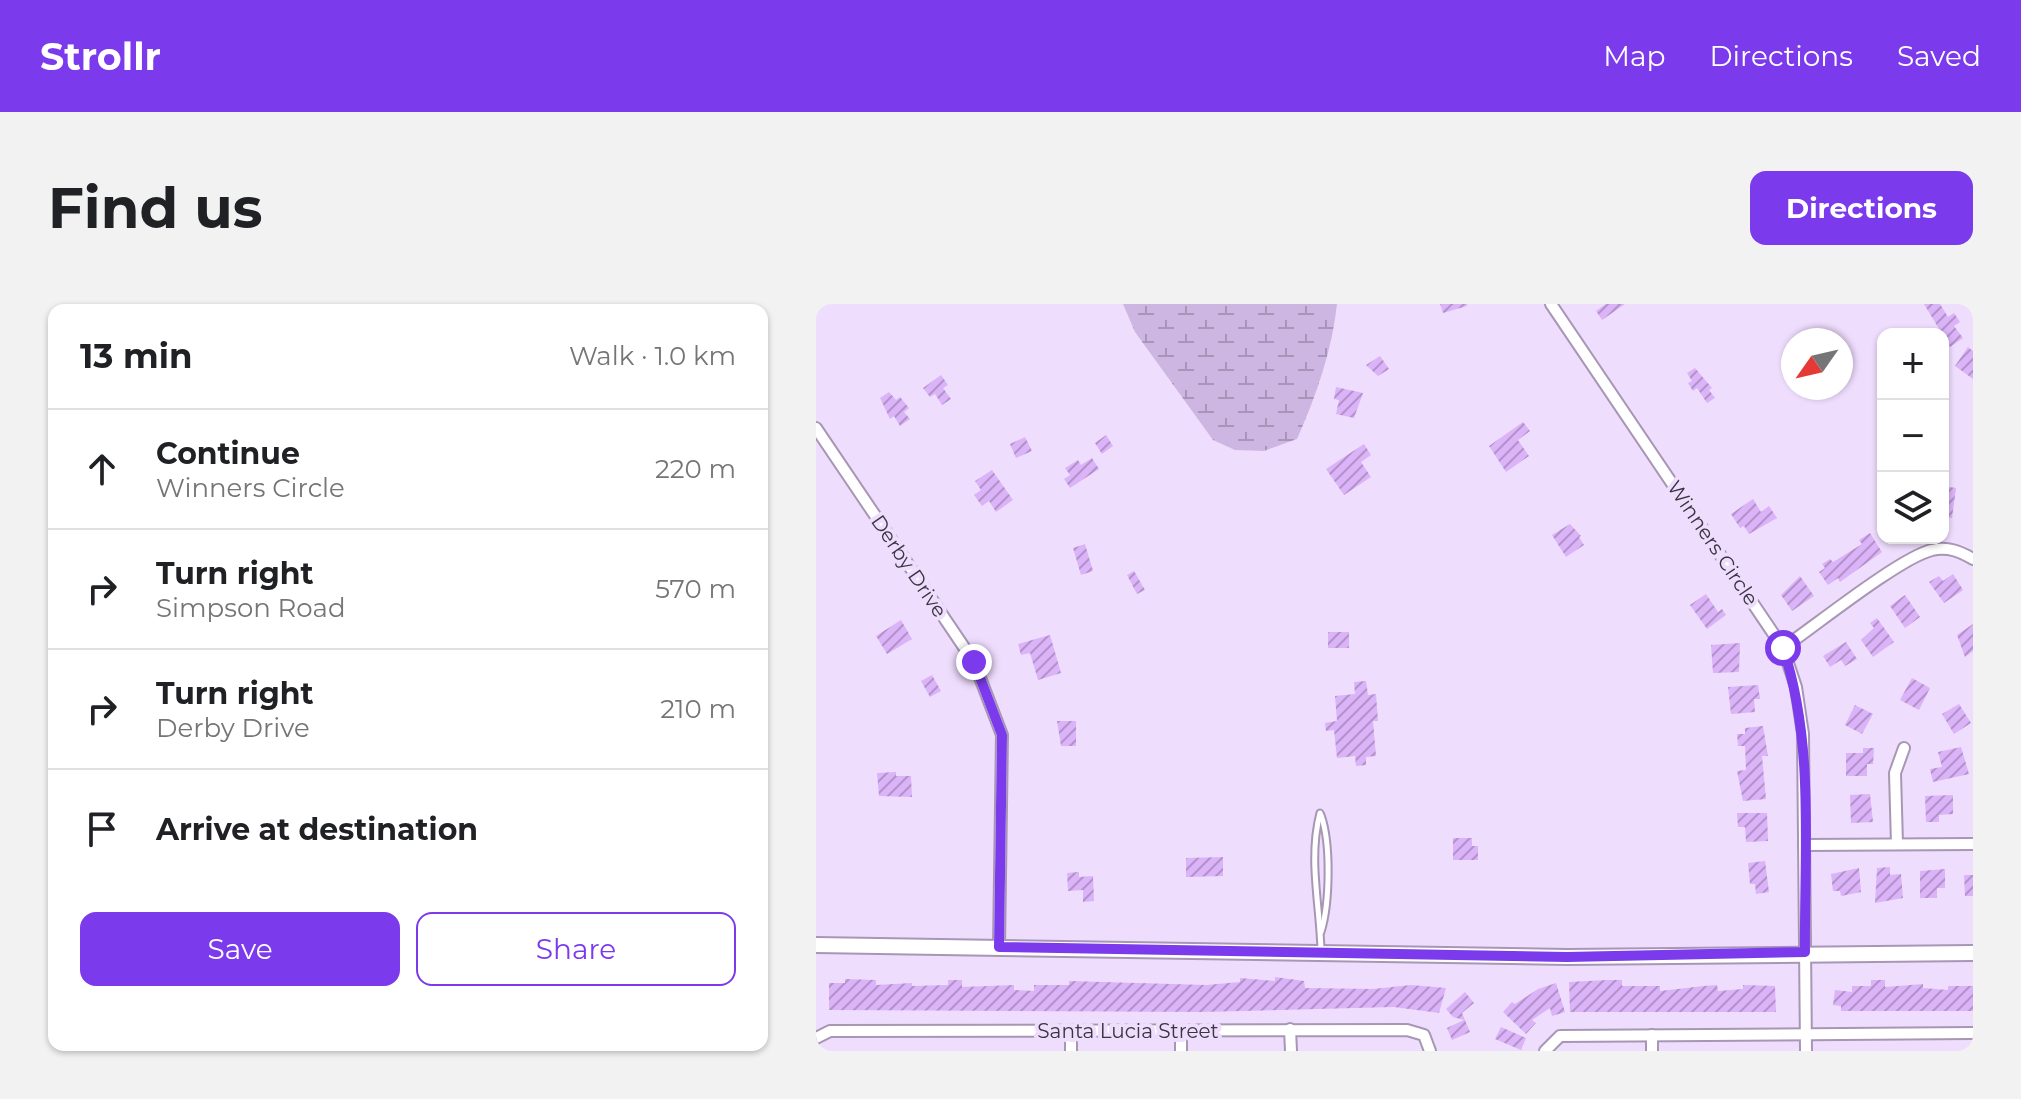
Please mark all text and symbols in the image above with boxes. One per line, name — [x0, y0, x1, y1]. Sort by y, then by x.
text: Strollr — [40, 33, 161, 80]
text: Map — [1603, 39, 1665, 73]
text: Directions — [1709, 39, 1853, 73]
text: Saved — [1897, 39, 1981, 73]
button: Directions — [1750, 171, 1973, 245]
text: Find us — [48, 174, 262, 242]
north arrow — [1781, 328, 1853, 400]
map controls — [1877, 328, 1949, 544]
button: + — [1877, 328, 1949, 400]
text: 13 min — [80, 335, 192, 377]
text: Walk · 1.0 km — [569, 340, 736, 372]
button: − — [1877, 400, 1949, 472]
text: Continue — [156, 435, 300, 472]
icon: ahead — [80, 447, 124, 491]
text: 220 m — [655, 453, 736, 485]
text: Winners Circle — [156, 472, 345, 504]
button: layers — [1877, 472, 1949, 544]
street label: Winners Circle — [1662, 476, 1764, 610]
street label: Derby Drive — [866, 510, 952, 622]
text: Turn right — [156, 555, 313, 592]
icon: right — [80, 567, 124, 611]
text: 570 m — [655, 573, 736, 605]
text: Simpson Road — [156, 592, 346, 624]
route start — [1765, 630, 1801, 666]
route end — [956, 644, 992, 680]
text: Turn right — [156, 675, 313, 712]
icon: right — [80, 687, 124, 731]
text: 210 m — [660, 693, 736, 725]
text: Derby Drive — [156, 712, 310, 744]
icon: arrive — [80, 807, 124, 851]
text: Arrive at destination — [156, 811, 478, 848]
button: Save — [80, 912, 400, 986]
button: Share — [416, 912, 736, 986]
street label: Santa Lucia Street — [1037, 1019, 1219, 1043]

